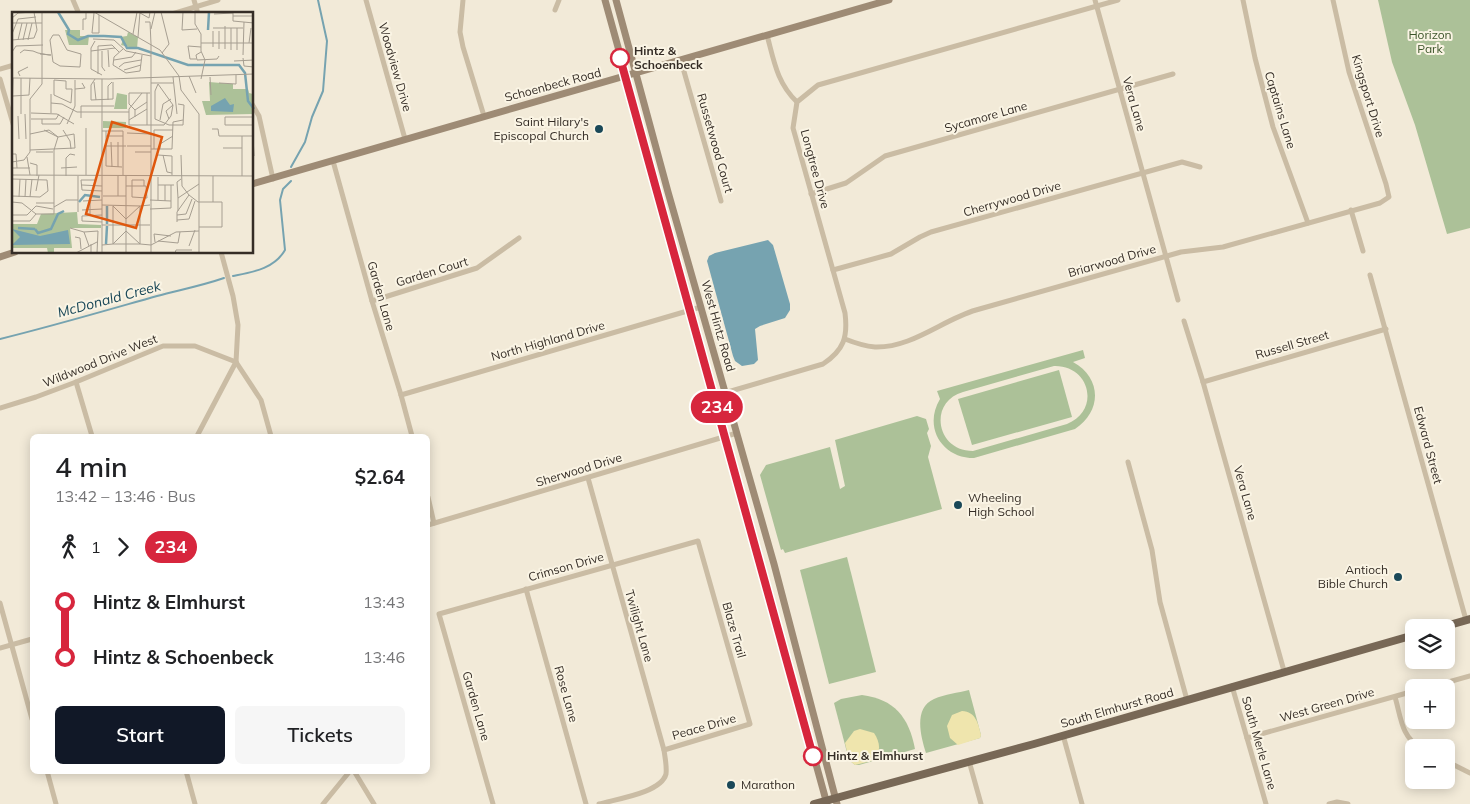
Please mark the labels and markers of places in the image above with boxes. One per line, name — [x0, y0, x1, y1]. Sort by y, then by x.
place label: Hintz & Schoenbeck — [634, 43, 703, 72]
marker: Hintz & Schoenbeck — [610, 48, 630, 68]
place label: Saint Hilary's Episcopal Church — [493, 114, 589, 143]
marker: Saint Hilary's Episcopal Church — [593, 123, 605, 135]
place label: Wheeling High School — [968, 490, 1034, 519]
marker: Wheeling High School — [952, 499, 964, 511]
place label: Antioch Bible Church — [1318, 562, 1388, 591]
marker: Antioch Bible Church — [1392, 571, 1404, 583]
marker: Hintz & Elmhurst — [803, 746, 823, 766]
place label: Hintz & Elmhurst — [827, 748, 923, 763]
place label: Marathon — [741, 777, 795, 792]
marker: Marathon — [725, 779, 737, 791]

